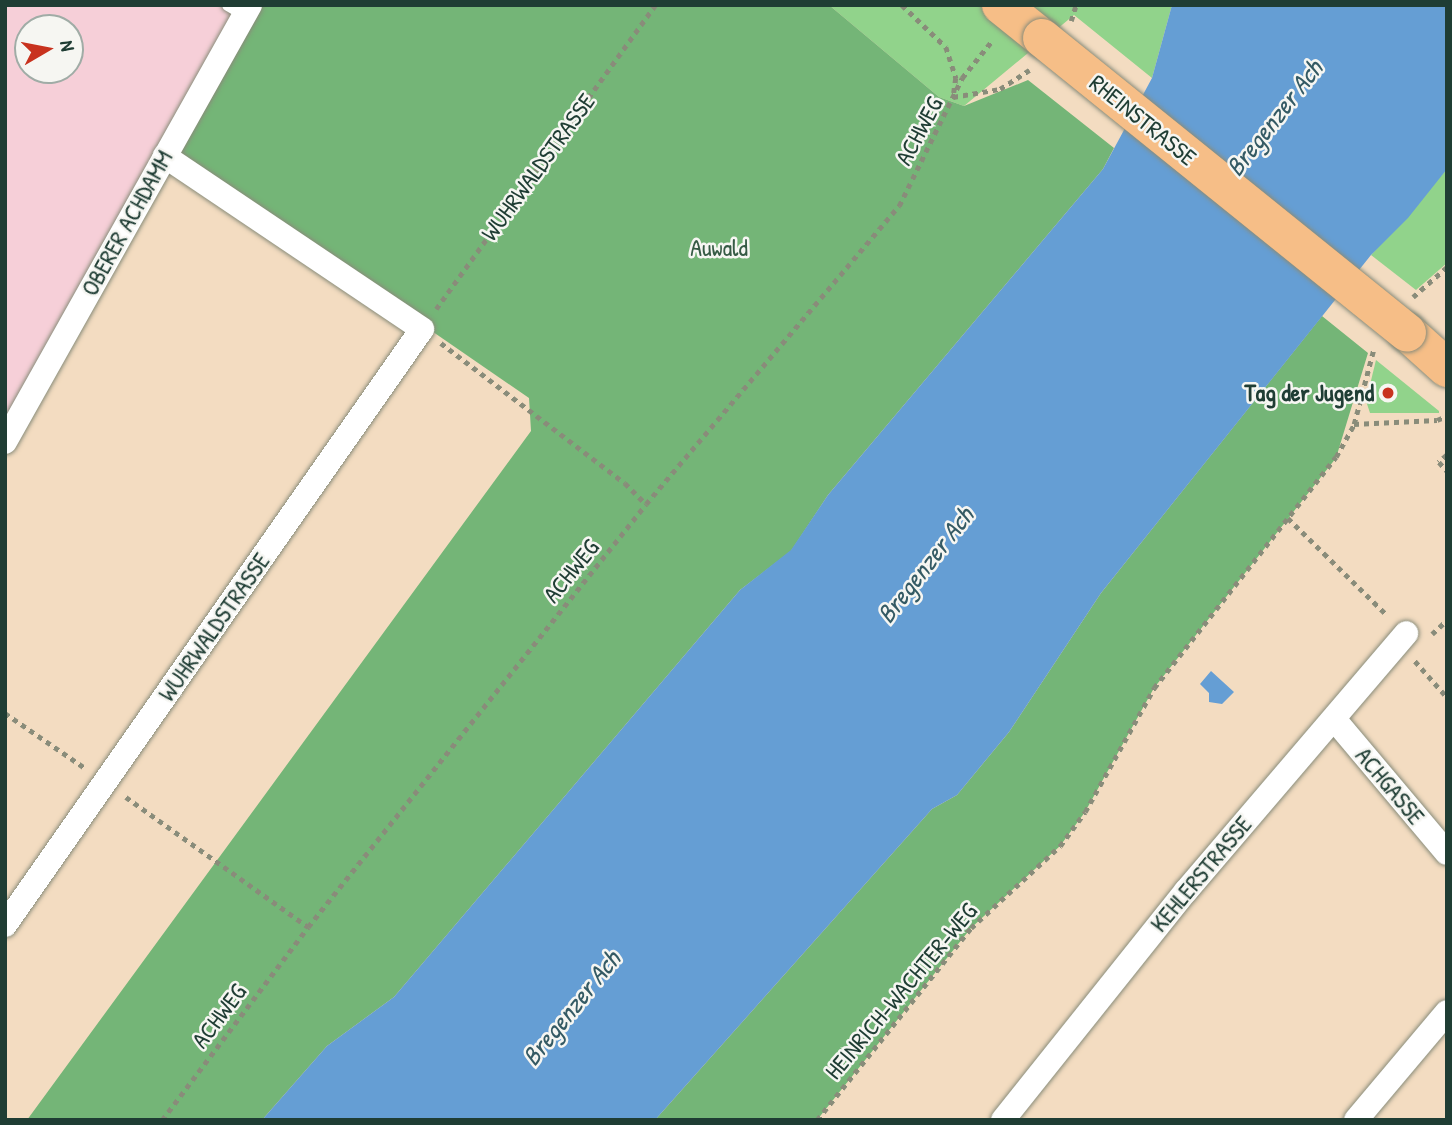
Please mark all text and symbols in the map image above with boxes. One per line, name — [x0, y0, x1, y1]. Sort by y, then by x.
north arrow — [14, 14, 84, 84]
text: N — [54, 38, 81, 53]
water label: Bregenzer Ach — [1219, 54, 1329, 182]
street label: RHEINSTRASSE — [1084, 68, 1202, 172]
street label: WUHRWALDSTRASSE — [475, 88, 601, 246]
street label: ACHWEG — [889, 92, 949, 170]
street label: OBERER ACHDAMM — [75, 145, 179, 301]
park label: Auwald — [690, 234, 748, 262]
place label: Tag der Jugend — [1245, 379, 1374, 407]
marker: Tag der Jugend — [1380, 385, 1396, 401]
water label: Bregenzer Ach — [870, 501, 980, 629]
street label: ACHWEG — [537, 534, 605, 608]
street label: WUHRWALDSTRASSE — [152, 547, 276, 707]
street label: ACHGASSE — [1349, 742, 1431, 830]
street label: KEHLERSTRASSE — [1144, 810, 1258, 938]
street label: HEINRICH-WACHTER-WEG — [819, 897, 983, 1085]
water label: Bregenzer Ach — [515, 944, 627, 1072]
street label: ACHWEG — [186, 978, 252, 1054]

